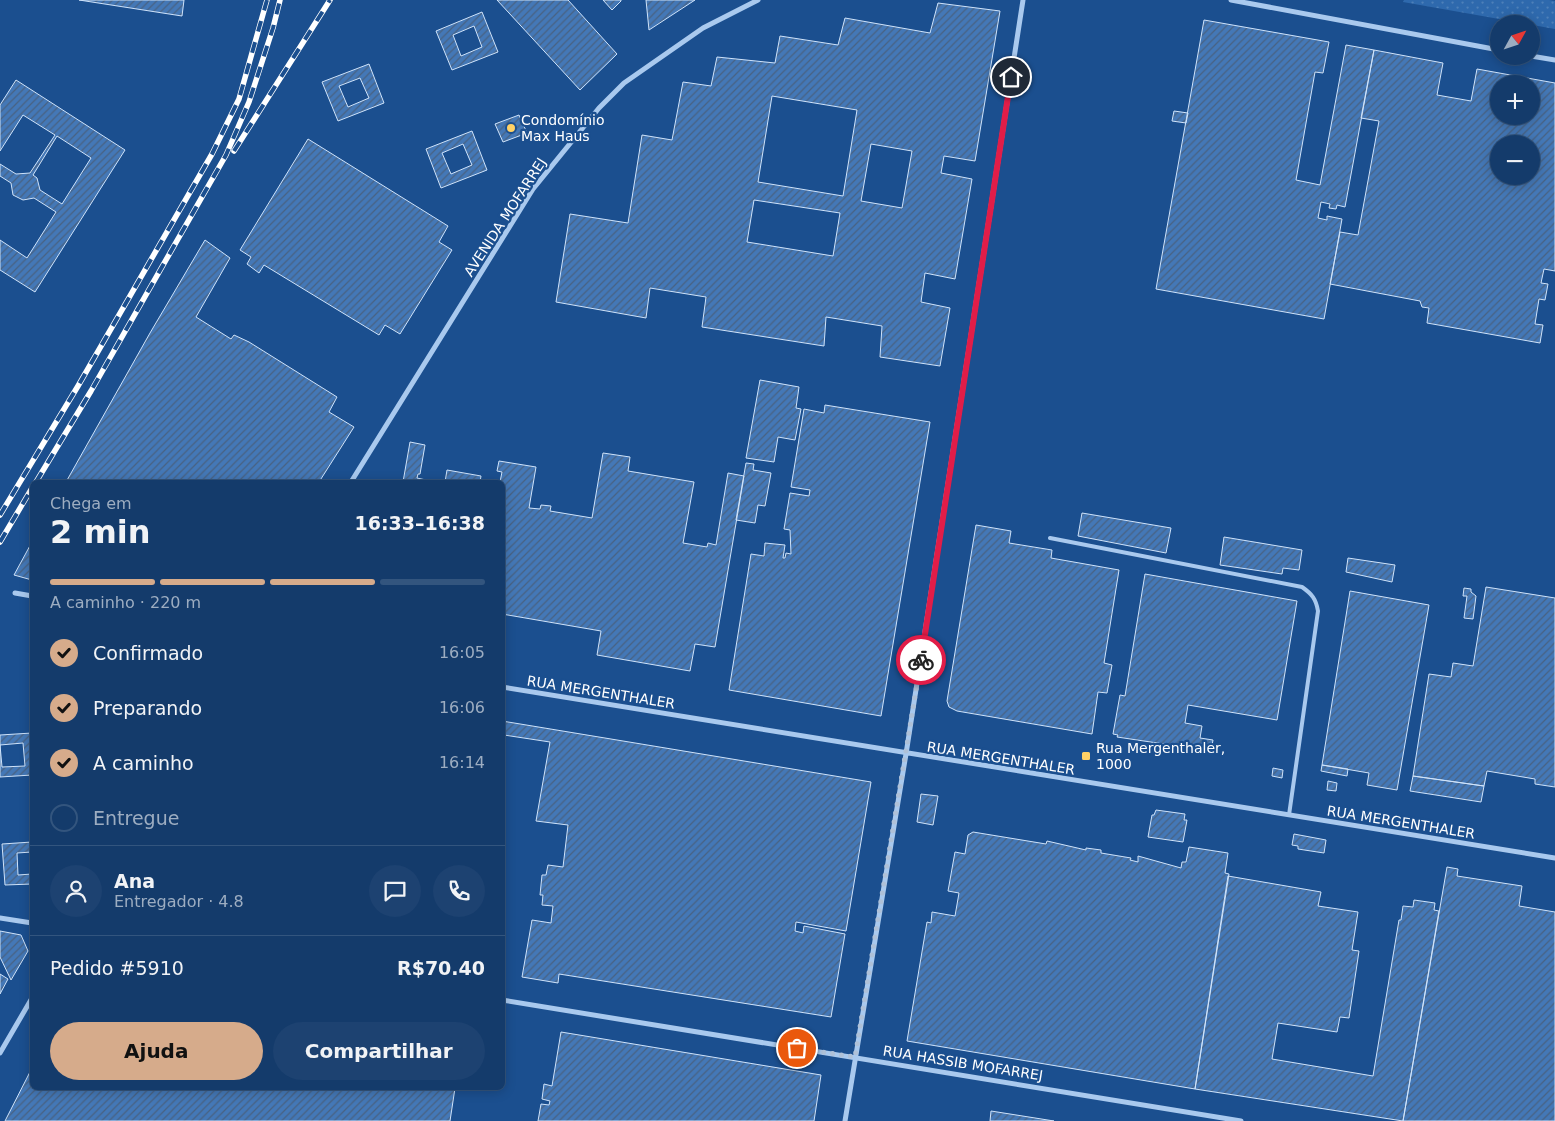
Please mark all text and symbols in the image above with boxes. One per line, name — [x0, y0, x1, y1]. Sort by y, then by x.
north arrow — [1490, 15, 1540, 65]
map controls — [1490, 15, 1540, 185]
pin — [990, 56, 1032, 98]
icon: home — [997, 63, 1025, 91]
button: + — [1490, 75, 1540, 125]
place label: Condomínio Max Haus — [521, 112, 605, 144]
marker: Condomínio Max Haus — [505, 122, 517, 134]
button: − — [1490, 135, 1540, 185]
street label: AVENIDA MOFARREJ — [461, 155, 549, 279]
text: Chega em — [50, 494, 132, 513]
text: 16:33–16:38 — [355, 512, 485, 534]
text: 2 min — [50, 513, 151, 551]
text: A caminho · 220 m — [50, 593, 201, 612]
courier — [896, 635, 946, 685]
icon: check — [50, 639, 78, 667]
text: Confirmado — [93, 642, 203, 664]
text: 16:05 — [439, 643, 485, 662]
icon: bike — [907, 646, 935, 674]
street label: RUA MERGENTHALER — [526, 672, 677, 712]
icon: check — [50, 694, 78, 722]
text: Preparando — [93, 697, 202, 719]
text: 16:06 — [439, 698, 485, 717]
street label: RUA MERGENTHALER — [926, 738, 1077, 778]
place label: Rua Mergenthaler, 1000 — [1096, 740, 1225, 772]
icon: check — [50, 749, 78, 777]
marker: Rua Mergenthaler, 1000 — [1080, 750, 1092, 762]
text: A caminho — [93, 752, 194, 774]
text: 16:14 — [439, 753, 485, 772]
street label: RUA MERGENTHALER — [1326, 802, 1477, 842]
text: Entregue — [93, 807, 179, 829]
button: person — [50, 865, 102, 917]
button: chat — [369, 865, 421, 917]
button: phone — [433, 865, 485, 917]
text: Ana — [114, 870, 155, 892]
text: Entregador · 4.8 — [114, 892, 244, 911]
text: Pedido #5910 — [50, 957, 184, 979]
text: R$70.40 — [397, 957, 485, 979]
button: Ajuda — [50, 1022, 263, 1080]
button: Compartilhar — [273, 1022, 485, 1080]
pin — [776, 1027, 818, 1069]
icon: bag — [783, 1034, 811, 1062]
street label: RUA HASSIB MOFARREJ — [882, 1042, 1044, 1084]

